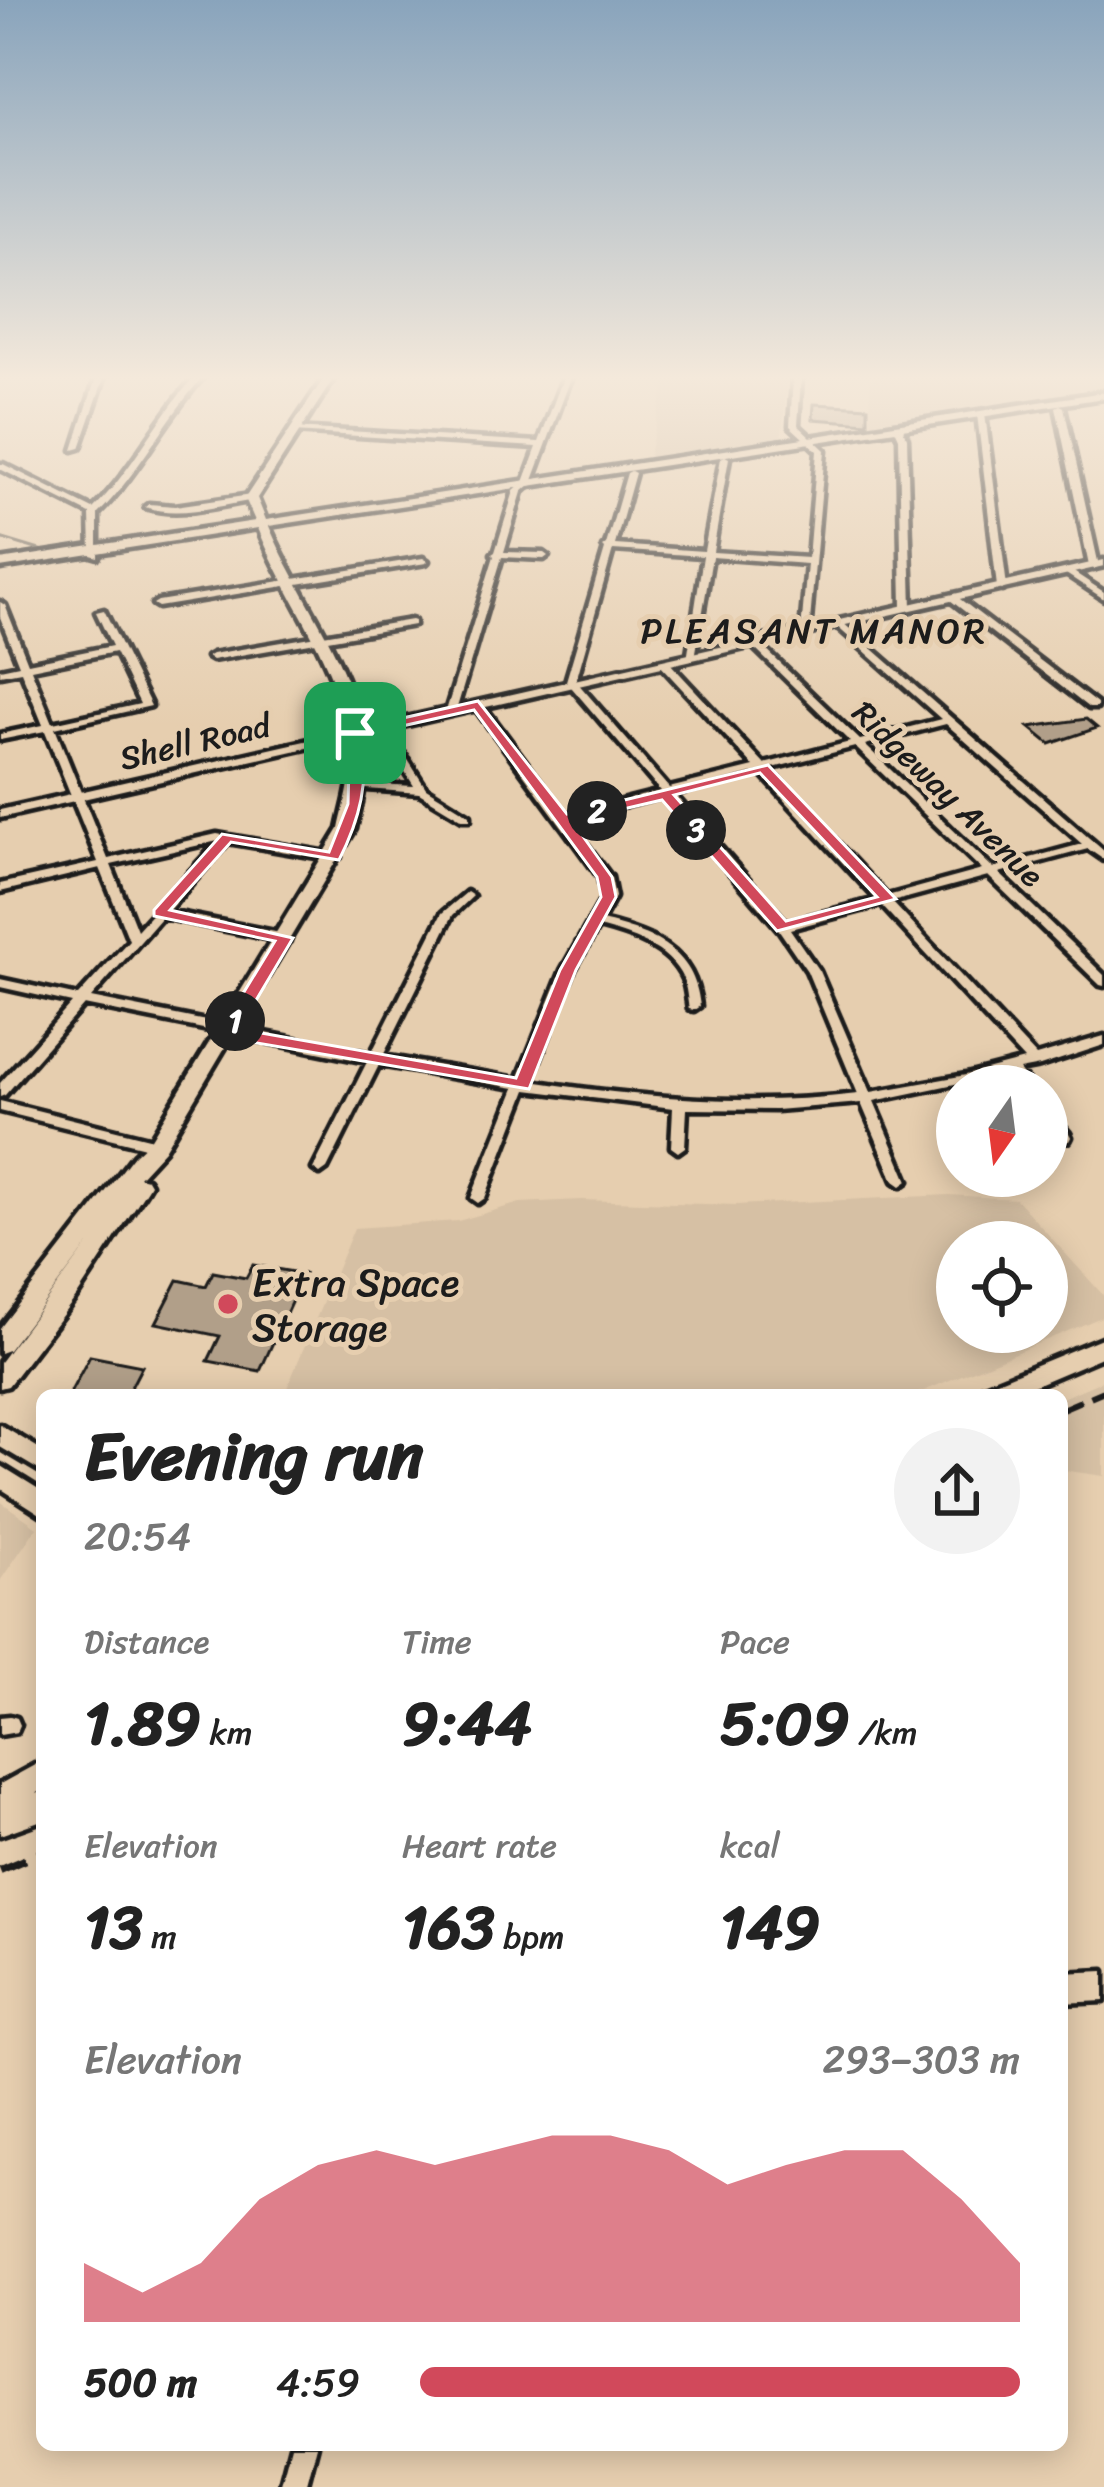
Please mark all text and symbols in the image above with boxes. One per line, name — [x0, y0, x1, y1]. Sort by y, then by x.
district label: PLEASANT MANOR — [640, 599, 988, 663]
pin — [304, 682, 406, 784]
street label: Ridgeway Avenue — [838, 686, 1058, 902]
street label: Shell Road — [114, 696, 279, 787]
icon: arrive — [322, 700, 388, 766]
pin: 2 — [567, 781, 627, 841]
text: 2 — [587, 782, 607, 840]
pin: 3 — [666, 800, 726, 860]
text: 3 — [687, 801, 705, 859]
pin: 1 — [205, 991, 265, 1051]
text: 1 — [228, 992, 242, 1050]
north arrow — [936, 1065, 1068, 1197]
map controls — [936, 1065, 1068, 1353]
button: locate — [936, 1221, 1068, 1353]
place label: Extra Space Storage — [252, 1248, 459, 1362]
marker: Extra Space Storage — [215, 1291, 241, 1317]
text: Evening run — [84, 1398, 424, 1515]
button: share — [894, 1428, 1020, 1554]
text: 20:54 — [84, 1502, 191, 1571]
text: Distance — [84, 1613, 209, 1671]
text: Time — [402, 1613, 472, 1671]
text: Pace — [720, 1613, 790, 1671]
text: 1.89 — [84, 1671, 201, 1777]
text: 9:44 — [402, 1671, 532, 1777]
text: 5:09 — [720, 1671, 850, 1777]
text: km — [201, 1704, 252, 1762]
text: /km — [850, 1704, 917, 1762]
text: Elevation — [84, 1817, 218, 1875]
text: Heart rate — [402, 1817, 557, 1875]
text: kcal — [720, 1817, 780, 1875]
text: 13 — [84, 1875, 143, 1981]
text: 163 — [402, 1875, 495, 1981]
text: 149 — [720, 1875, 820, 1981]
text: m — [143, 1908, 177, 1966]
text: bpm — [495, 1908, 564, 1966]
text: Elevation — [84, 2025, 242, 2094]
text: 293–303 m — [822, 2025, 1020, 2094]
text: 500 m — [84, 2348, 197, 2417]
text: 4:59 — [276, 2348, 360, 2417]

